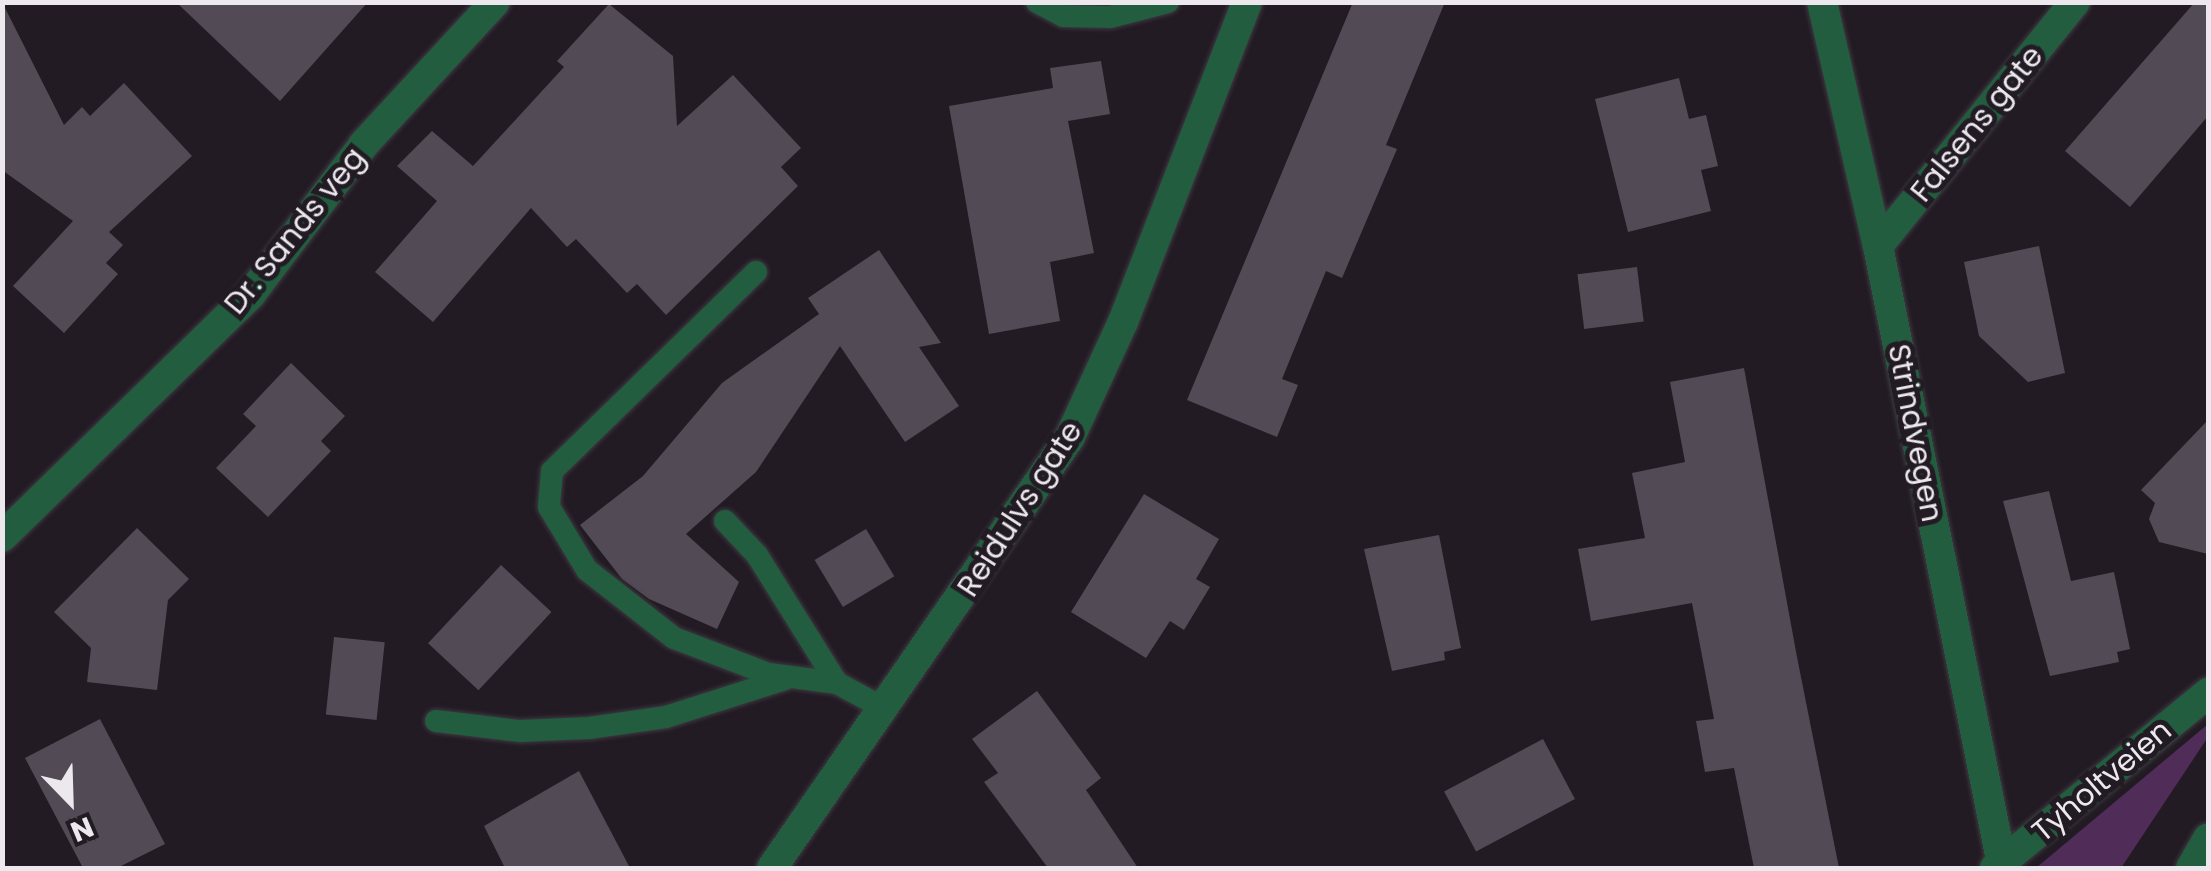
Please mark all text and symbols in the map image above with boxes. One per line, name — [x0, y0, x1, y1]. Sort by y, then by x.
street label: Falsens gate — [1903, 39, 2051, 209]
street label: Dr. Sands veg — [217, 141, 373, 321]
street label: Strindvegen — [1880, 341, 1950, 525]
street label: Reidulvs gate — [950, 415, 1090, 603]
street label: Tyholtveien — [2025, 712, 2179, 850]
north arrow — [20, 751, 120, 851]
text: N — [65, 807, 99, 851]

